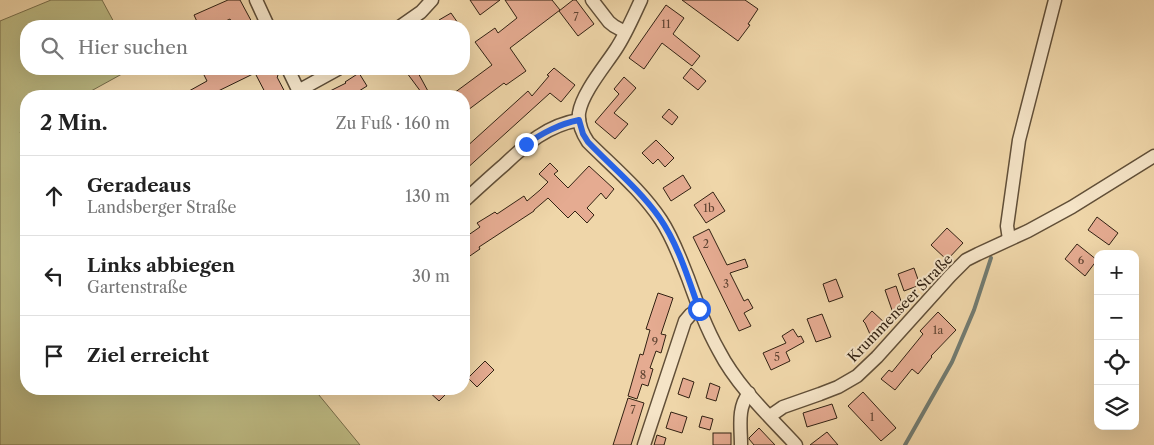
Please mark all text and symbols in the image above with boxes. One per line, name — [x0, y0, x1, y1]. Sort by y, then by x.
house number: 7 — [573, 10, 579, 24]
house number: 11 — [661, 17, 671, 31]
search box — [20, 20, 470, 75]
icon: search — [38, 34, 66, 62]
text: Hier suchen — [78, 36, 188, 59]
text: 2 Min. — [40, 110, 108, 135]
text: Zu Fuß · 160 m — [336, 113, 450, 133]
route end — [515, 133, 538, 156]
text: Geradeaus — [87, 174, 191, 197]
icon: ahead — [40, 182, 68, 210]
text: 130 m — [405, 186, 450, 206]
text: Landsberger Straße — [87, 197, 236, 217]
house number: 1b — [703, 201, 715, 215]
house number: 2 — [703, 237, 709, 251]
street label: Krummenseer Straße — [844, 250, 956, 366]
map controls — [1094, 250, 1139, 430]
button: + — [1094, 250, 1139, 295]
house number: 6 — [1078, 253, 1085, 267]
text: Links abbiegen — [87, 254, 235, 277]
icon: left — [40, 262, 68, 290]
text: 30 m — [412, 266, 450, 286]
text: Gartenstraße — [87, 277, 187, 297]
house number: 3 — [723, 277, 729, 291]
button: − — [1094, 295, 1139, 340]
route start — [688, 298, 711, 321]
house number: 1a — [933, 323, 943, 337]
house number: 9 — [652, 335, 658, 349]
button: locate — [1094, 340, 1139, 385]
icon: arrive — [40, 342, 68, 370]
text: Ziel erreicht — [87, 344, 209, 367]
house number: 5 — [774, 350, 780, 364]
house number: 8 — [640, 368, 646, 382]
button: layers — [1094, 385, 1139, 430]
house number: 7 — [630, 403, 636, 417]
house number: 1 — [870, 410, 875, 424]

